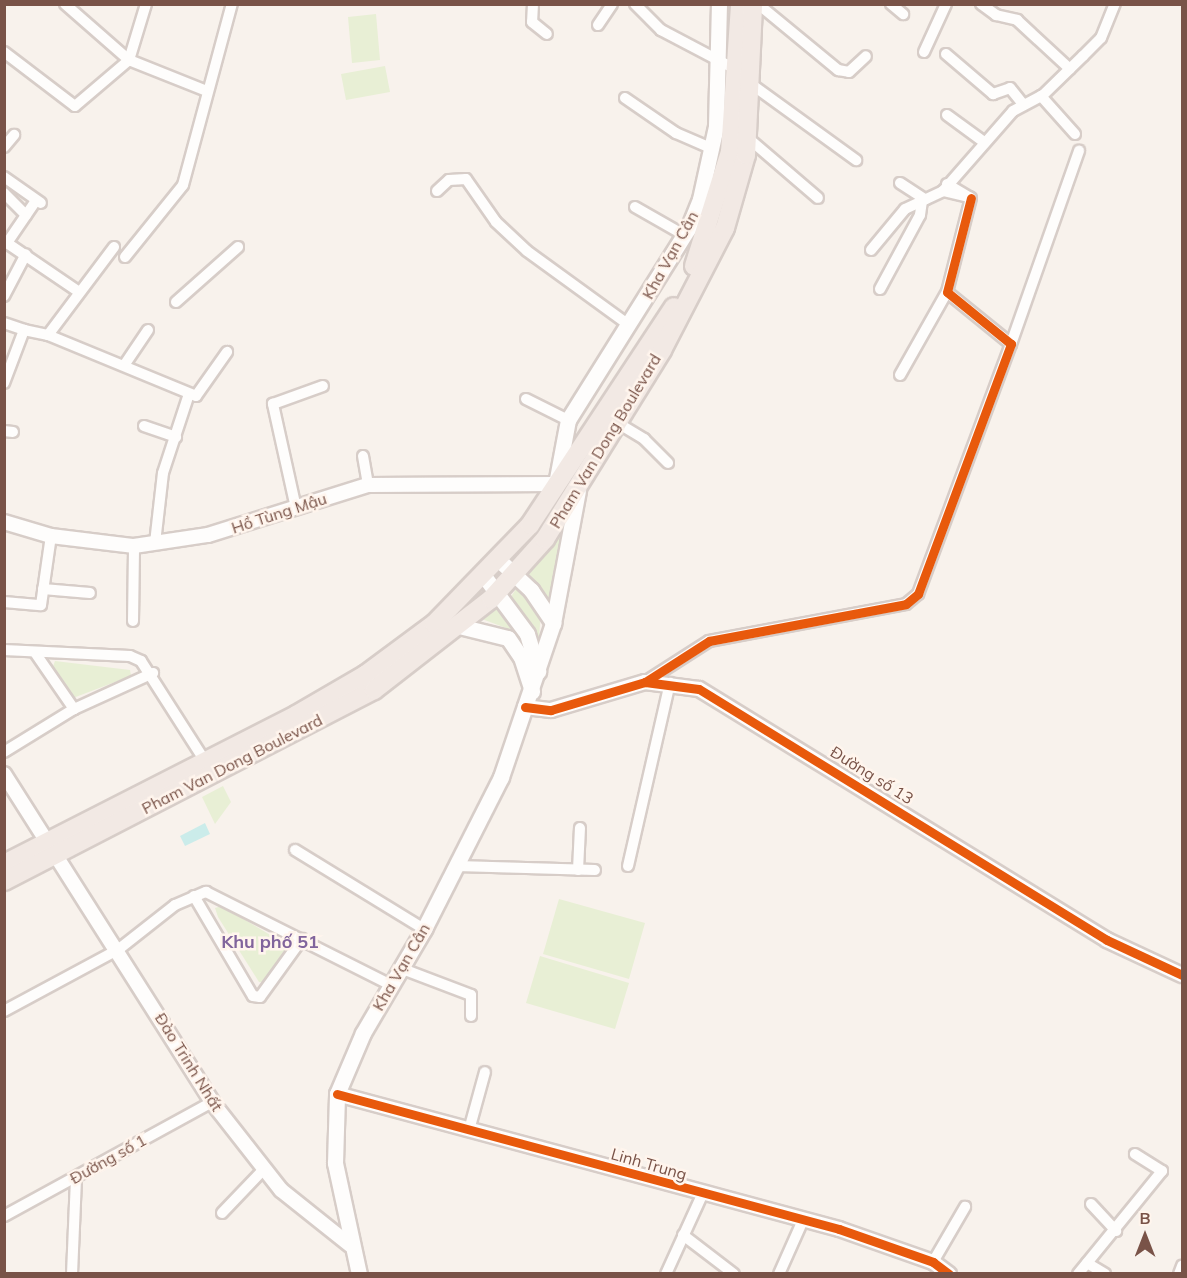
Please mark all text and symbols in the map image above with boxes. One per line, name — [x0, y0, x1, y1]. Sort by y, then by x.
street label: Kha Vạn Cân — [638, 208, 702, 302]
street label: Pham Van Dong Boulevard — [545, 350, 665, 532]
street label: Hồ Tùng Mậu — [229, 489, 329, 537]
street label: Pham Van Dong Boulevard — [138, 710, 326, 818]
street label: Đường số 13 — [827, 742, 917, 808]
street label: Kha Vạn Cân — [368, 920, 434, 1014]
district label: Khu phố 51 — [221, 931, 319, 953]
street label: Đào Trinh Nhất — [151, 1009, 227, 1115]
street label: Đường số 1 — [66, 1130, 150, 1188]
street label: Linh Trung — [609, 1144, 689, 1184]
north arrow — [1115, 1206, 1175, 1266]
text: B — [1139, 1208, 1151, 1228]

